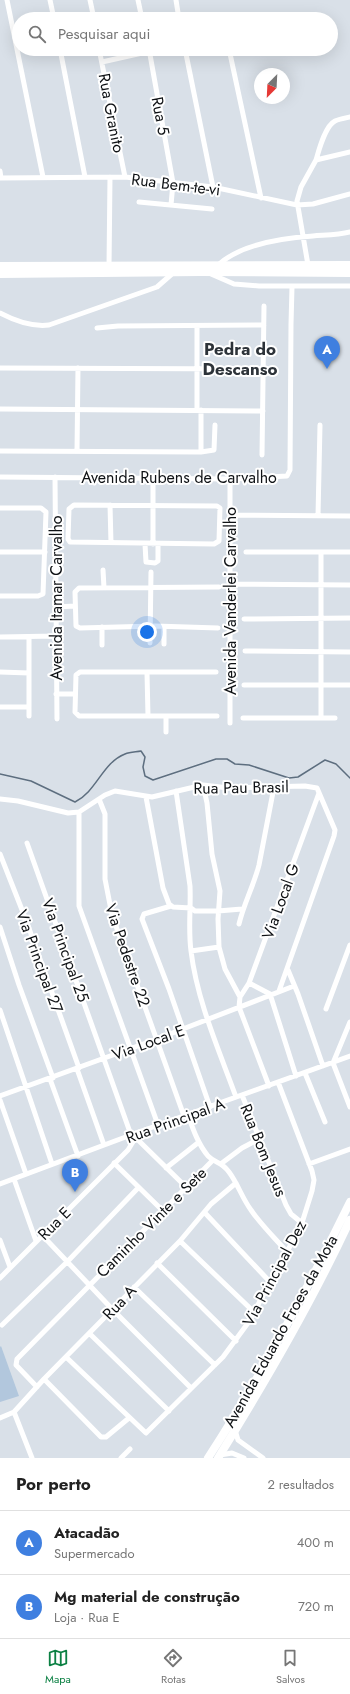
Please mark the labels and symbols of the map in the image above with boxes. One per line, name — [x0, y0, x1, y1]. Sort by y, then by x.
north arrow — [254, 68, 290, 104]
street label: Rua Granito — [93, 71, 131, 155]
street label: Rua 5 — [146, 95, 176, 137]
street label: Rua Bem-te-vi — [130, 168, 222, 201]
pin: A — [314, 336, 340, 369]
district label: Pedra do Descanso — [202, 337, 278, 381]
street label: Avenida Rubens de Carvalho — [81, 466, 277, 489]
street label: Avenida Vanderlei Carvalho — [219, 507, 242, 695]
street label: Avenida Itamar Carvalho — [45, 515, 68, 681]
your location — [137, 622, 157, 642]
street label: Rua Pau Brasil — [193, 775, 289, 800]
street label: Via Local G — [256, 860, 305, 942]
street label: Via Principal 25 — [36, 895, 95, 1005]
street label: Via Pedestre 22 — [99, 900, 156, 1010]
street label: Via Principal 27 — [10, 906, 69, 1017]
street label: Via Local E — [109, 1019, 188, 1066]
street label: Rua Principal A — [122, 1092, 228, 1149]
street label: Rua Bom Jesus — [234, 1100, 293, 1200]
pin: B — [62, 1159, 88, 1192]
street label: Caminho Vinte e Sete — [91, 1162, 212, 1283]
street label: Rua E — [33, 1202, 76, 1245]
street label: Via Principal Dez — [237, 1216, 312, 1330]
street label: Avenida Eduardo Froes da Mota — [218, 1231, 343, 1432]
street label: Rua A — [97, 1279, 142, 1325]

